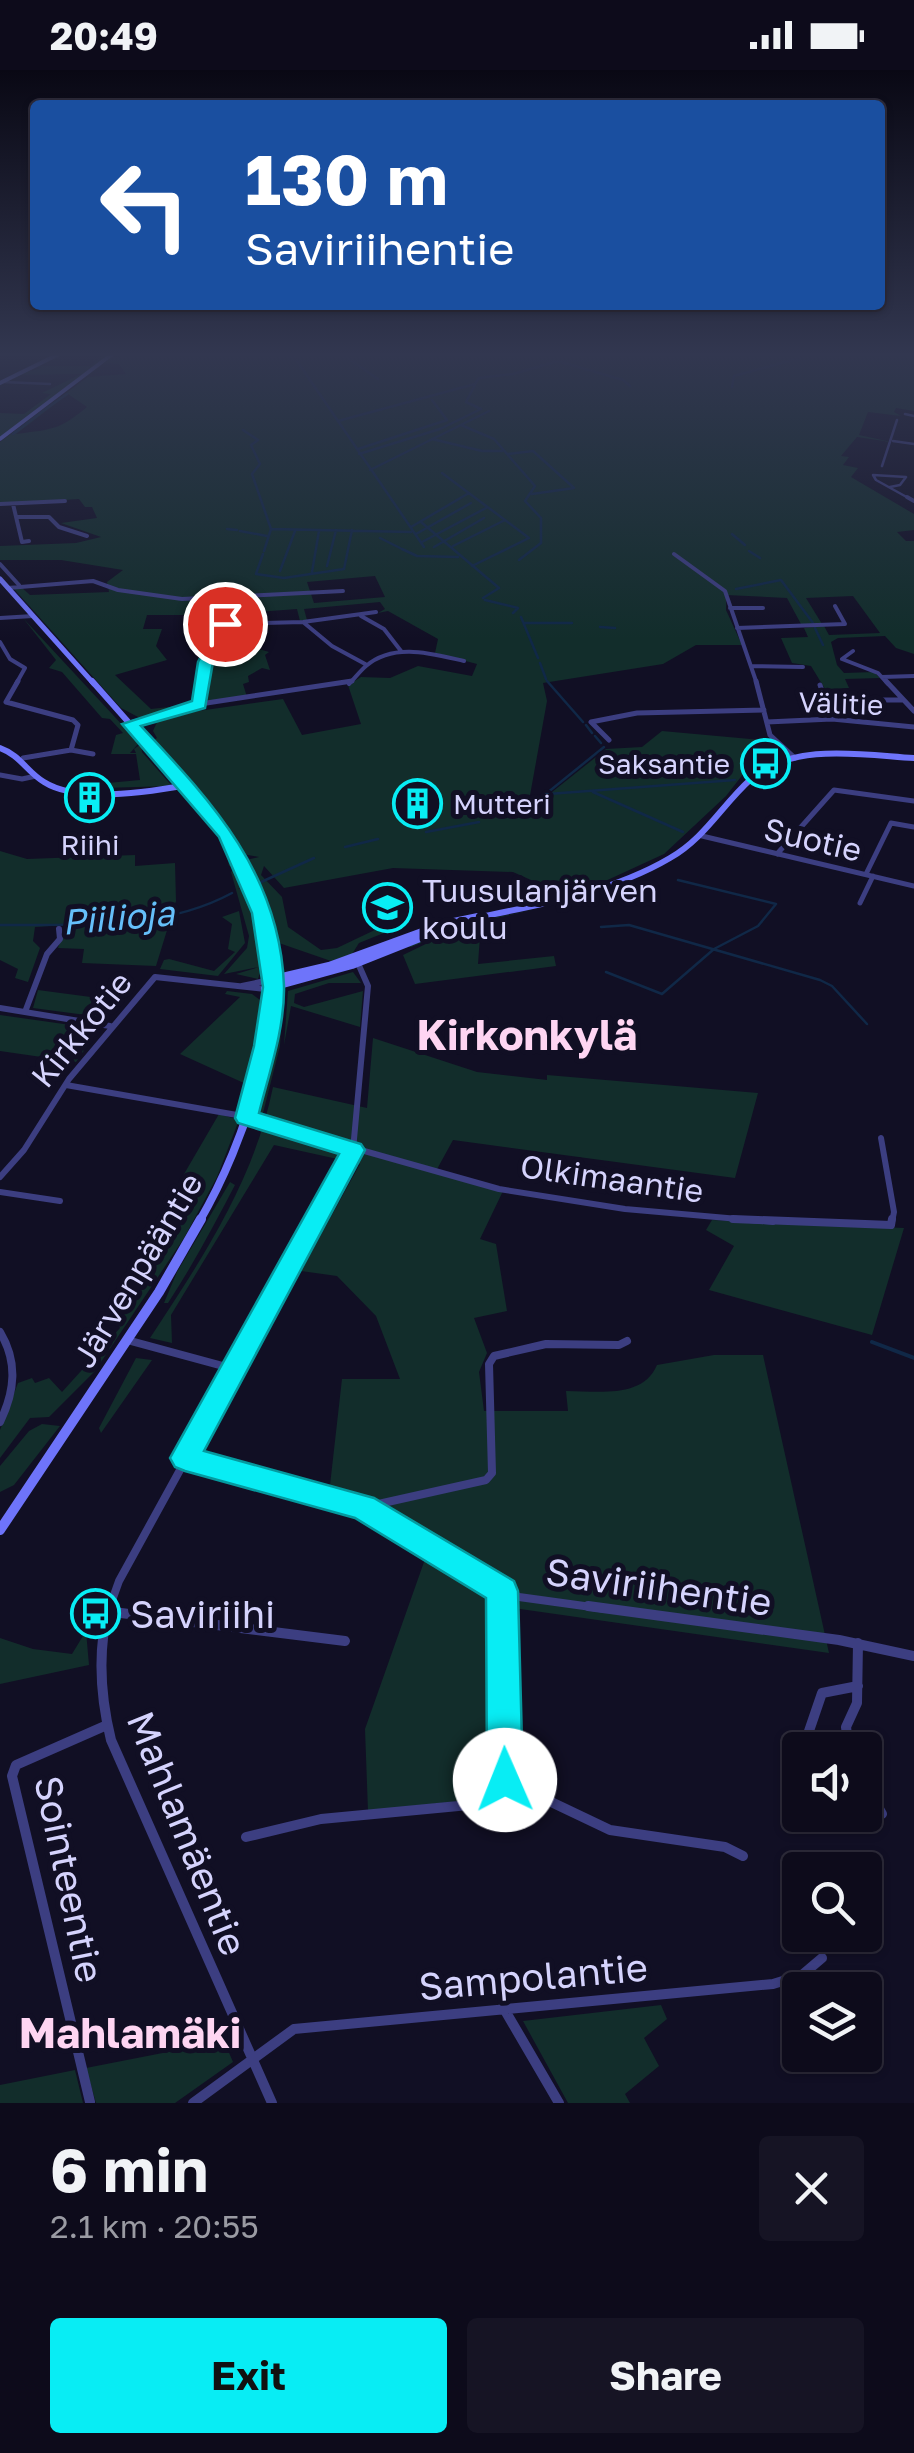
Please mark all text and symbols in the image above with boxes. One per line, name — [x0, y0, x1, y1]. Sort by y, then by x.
text: 20:49 — [50, 13, 158, 58]
text: 130 m — [245, 136, 448, 220]
icon: left — [80, 140, 210, 270]
text: Saviriihentie — [245, 221, 514, 275]
pin — [183, 582, 268, 667]
icon: arrive — [198, 597, 253, 652]
street label: Välitie — [798, 685, 884, 721]
bus stop icon: Saksantie — [739, 737, 791, 789]
place label: Saksantie — [598, 747, 730, 780]
building icon: Riihi — [64, 771, 116, 823]
building icon: Mutteri — [392, 777, 444, 829]
place label: Mutteri — [453, 787, 551, 820]
street label: Suotie — [761, 809, 865, 869]
place label: Riihi — [61, 828, 119, 861]
place label: Tuusulanjärven koulu — [422, 871, 658, 946]
school or university icon: Tuusulanjärven koulu — [361, 882, 413, 934]
water label: Piilioja — [60, 891, 177, 943]
street label: Kirkkotie — [23, 963, 139, 1095]
district label: Kirkonkylä — [417, 1009, 637, 1059]
street label: Olkimaantie — [518, 1146, 706, 1210]
street label: Järvenpääntie — [64, 1166, 210, 1374]
street label: Saviriihentie — [543, 1548, 775, 1624]
bus stop icon: Saviriihi — [69, 1587, 121, 1639]
place label: Saviriihi — [130, 1591, 275, 1636]
street label: Mahlamäentie — [119, 1705, 257, 1961]
position arrow — [453, 1728, 557, 1832]
map controls — [782, 1732, 882, 2072]
button: sound — [782, 1732, 882, 1832]
street label: Sointeentie — [26, 1772, 114, 1986]
button: search — [782, 1852, 882, 1952]
street label: Sampolantie — [417, 1944, 649, 2008]
button: layers — [782, 1972, 882, 2072]
district label: Mahlamäki — [19, 2007, 241, 2057]
text: 6 min — [50, 2133, 208, 2205]
button: close — [759, 2136, 864, 2241]
text: 2.1 km · 20:55 — [50, 2207, 259, 2245]
button: Exit — [50, 2318, 447, 2433]
button: Share — [467, 2318, 864, 2433]

